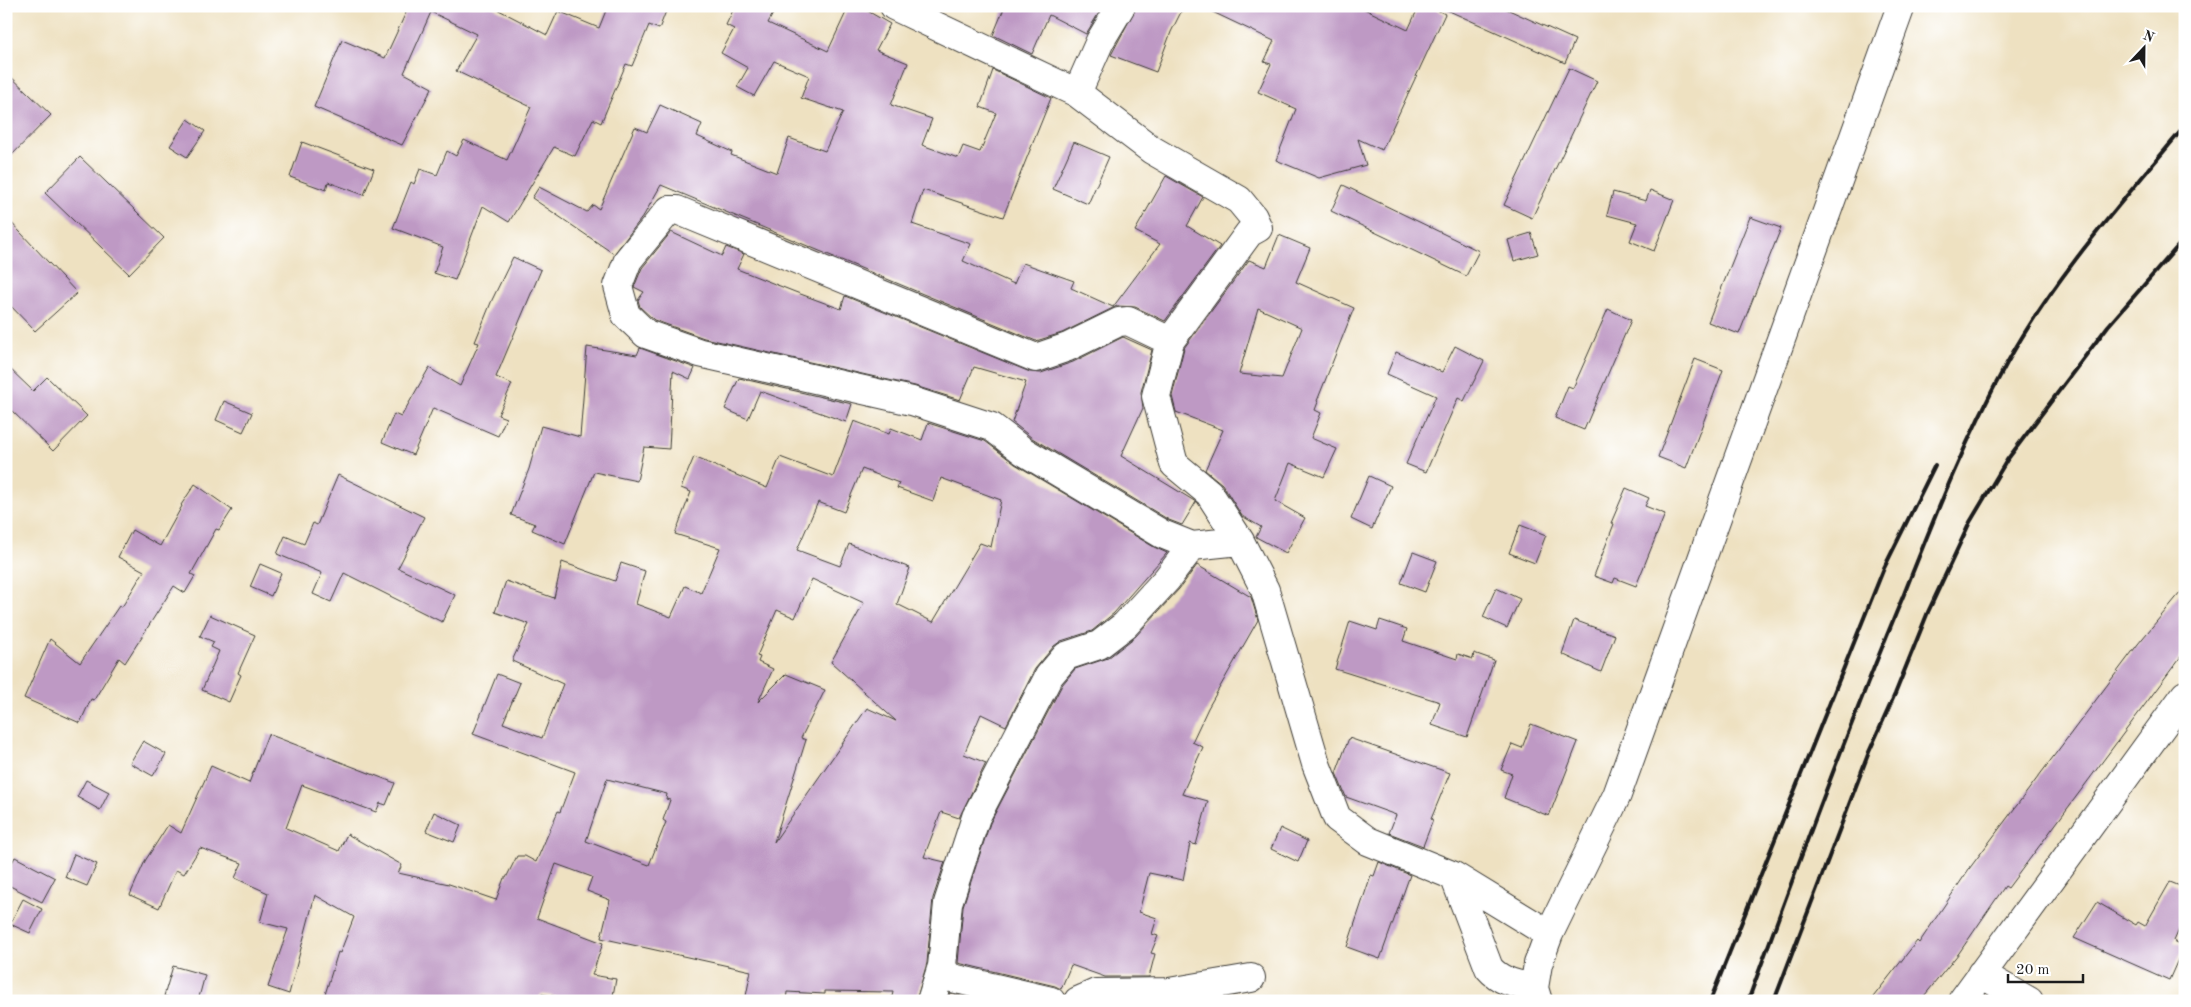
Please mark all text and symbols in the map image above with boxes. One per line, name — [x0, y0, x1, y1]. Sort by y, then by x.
north arrow — [2118, 22, 2168, 72]
text: N — [2141, 28, 2156, 45]
scale bar — [2008, 952, 2084, 984]
text: 20 m — [2016, 963, 2050, 978]

